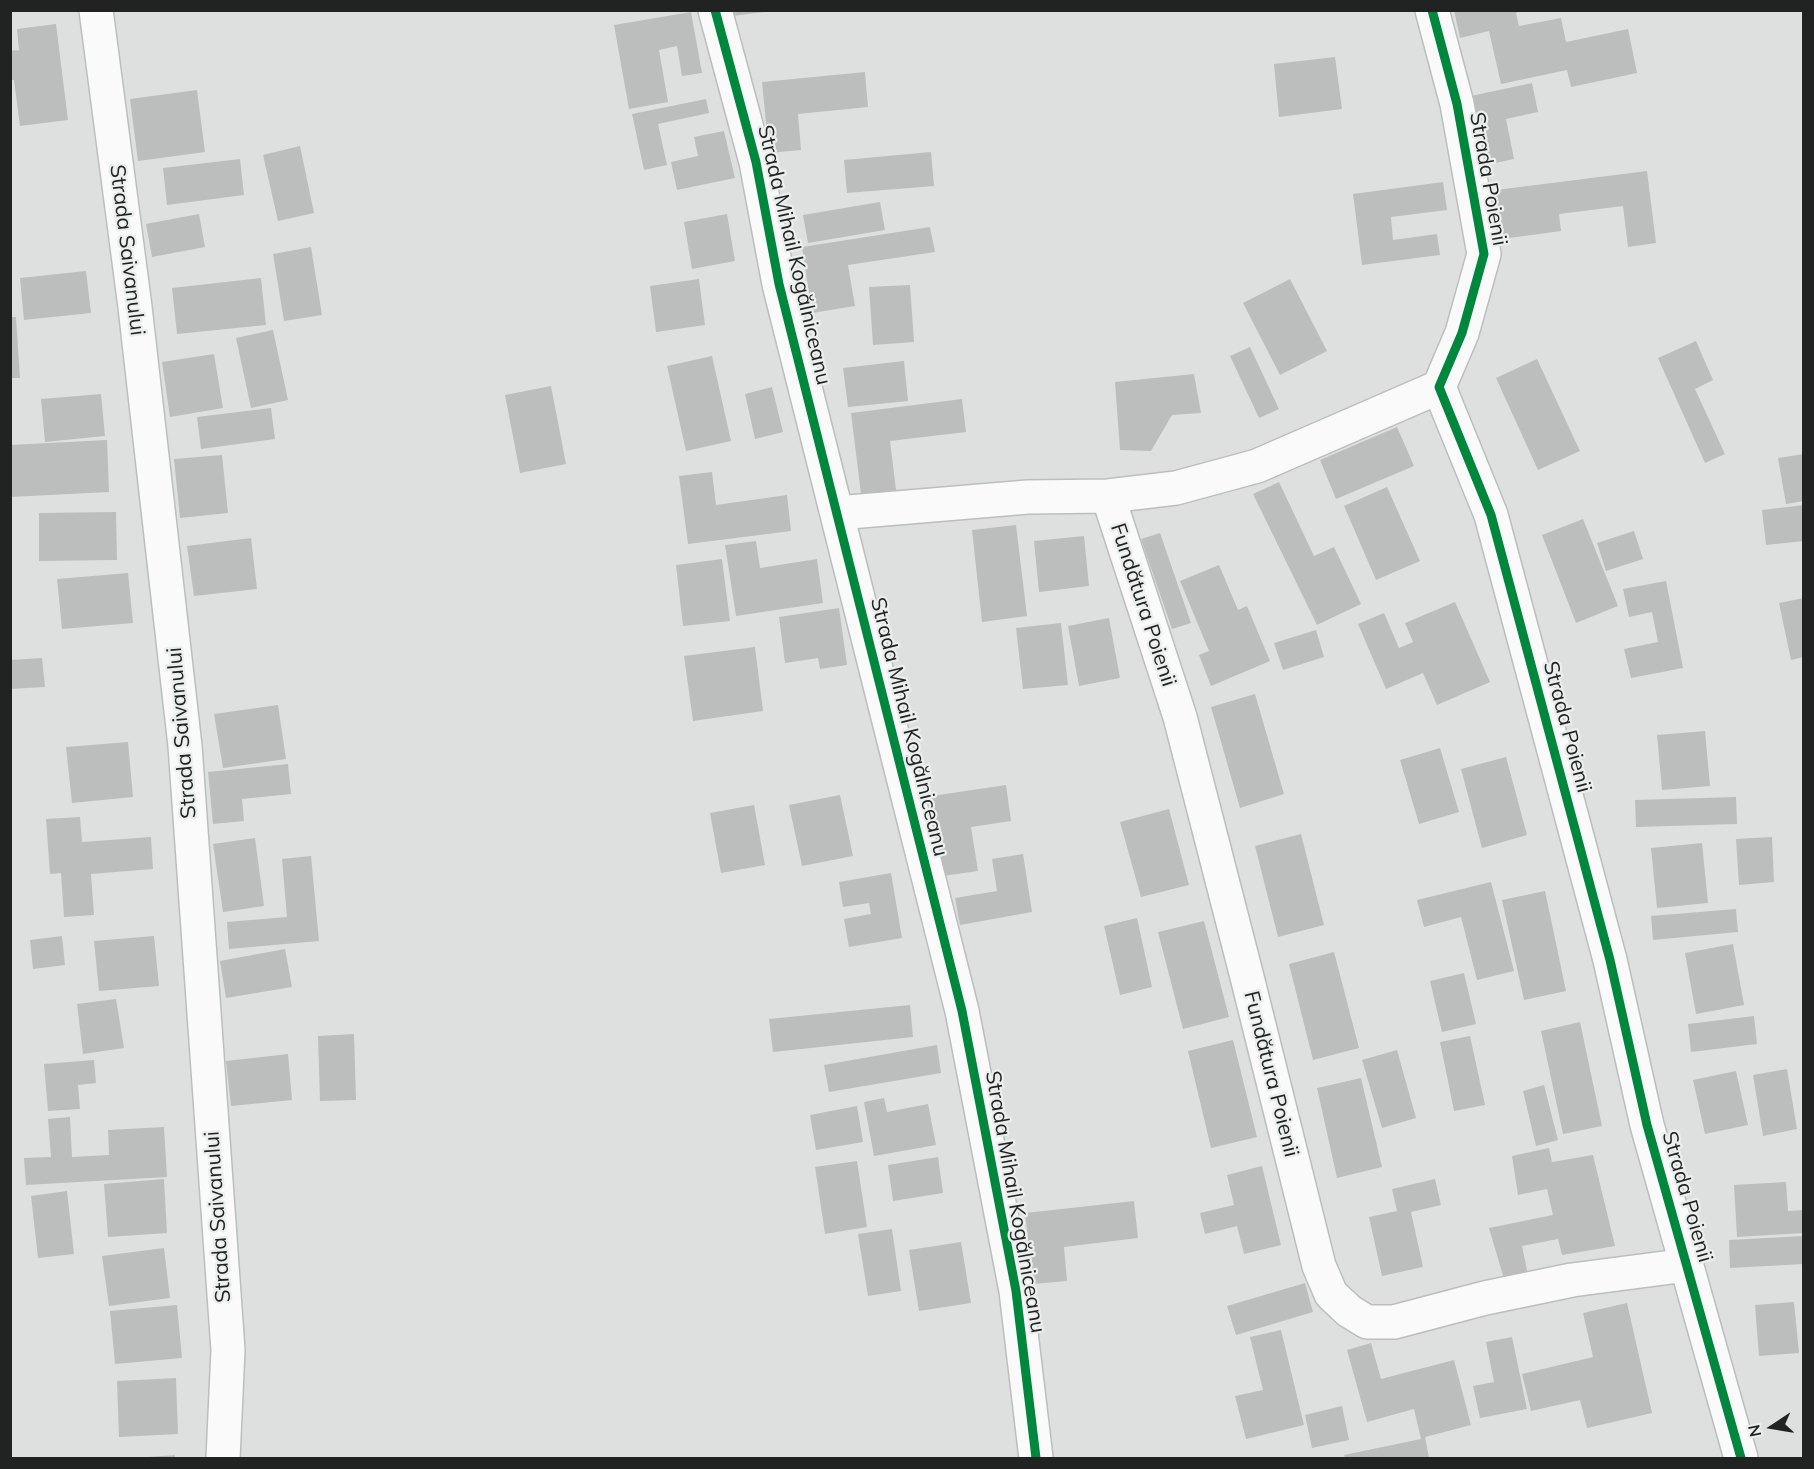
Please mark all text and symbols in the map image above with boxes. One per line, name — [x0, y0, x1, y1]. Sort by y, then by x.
street label: Strada Poienii — [1464, 110, 1512, 248]
street label: Strada Mihail Kogălniceanu — [752, 123, 836, 387]
street label: Strada Saivanului — [104, 163, 150, 337]
street label: Fundătura Poienii — [1105, 520, 1181, 690]
street label: Strada Mihail Kogălniceanu — [865, 595, 953, 859]
street label: Strada Saivanului — [162, 646, 202, 820]
street label: Strada Poienii — [1537, 658, 1597, 796]
street label: Fundătura Poienii — [1238, 988, 1304, 1160]
street label: Strada Mihail Kogălniceanu — [980, 1069, 1050, 1335]
street label: Strada Poienii — [1656, 1129, 1718, 1265]
street label: Strada Saivanului — [199, 1130, 237, 1304]
north arrow — [1742, 1397, 1802, 1457]
text: N — [1743, 1423, 1765, 1439]

